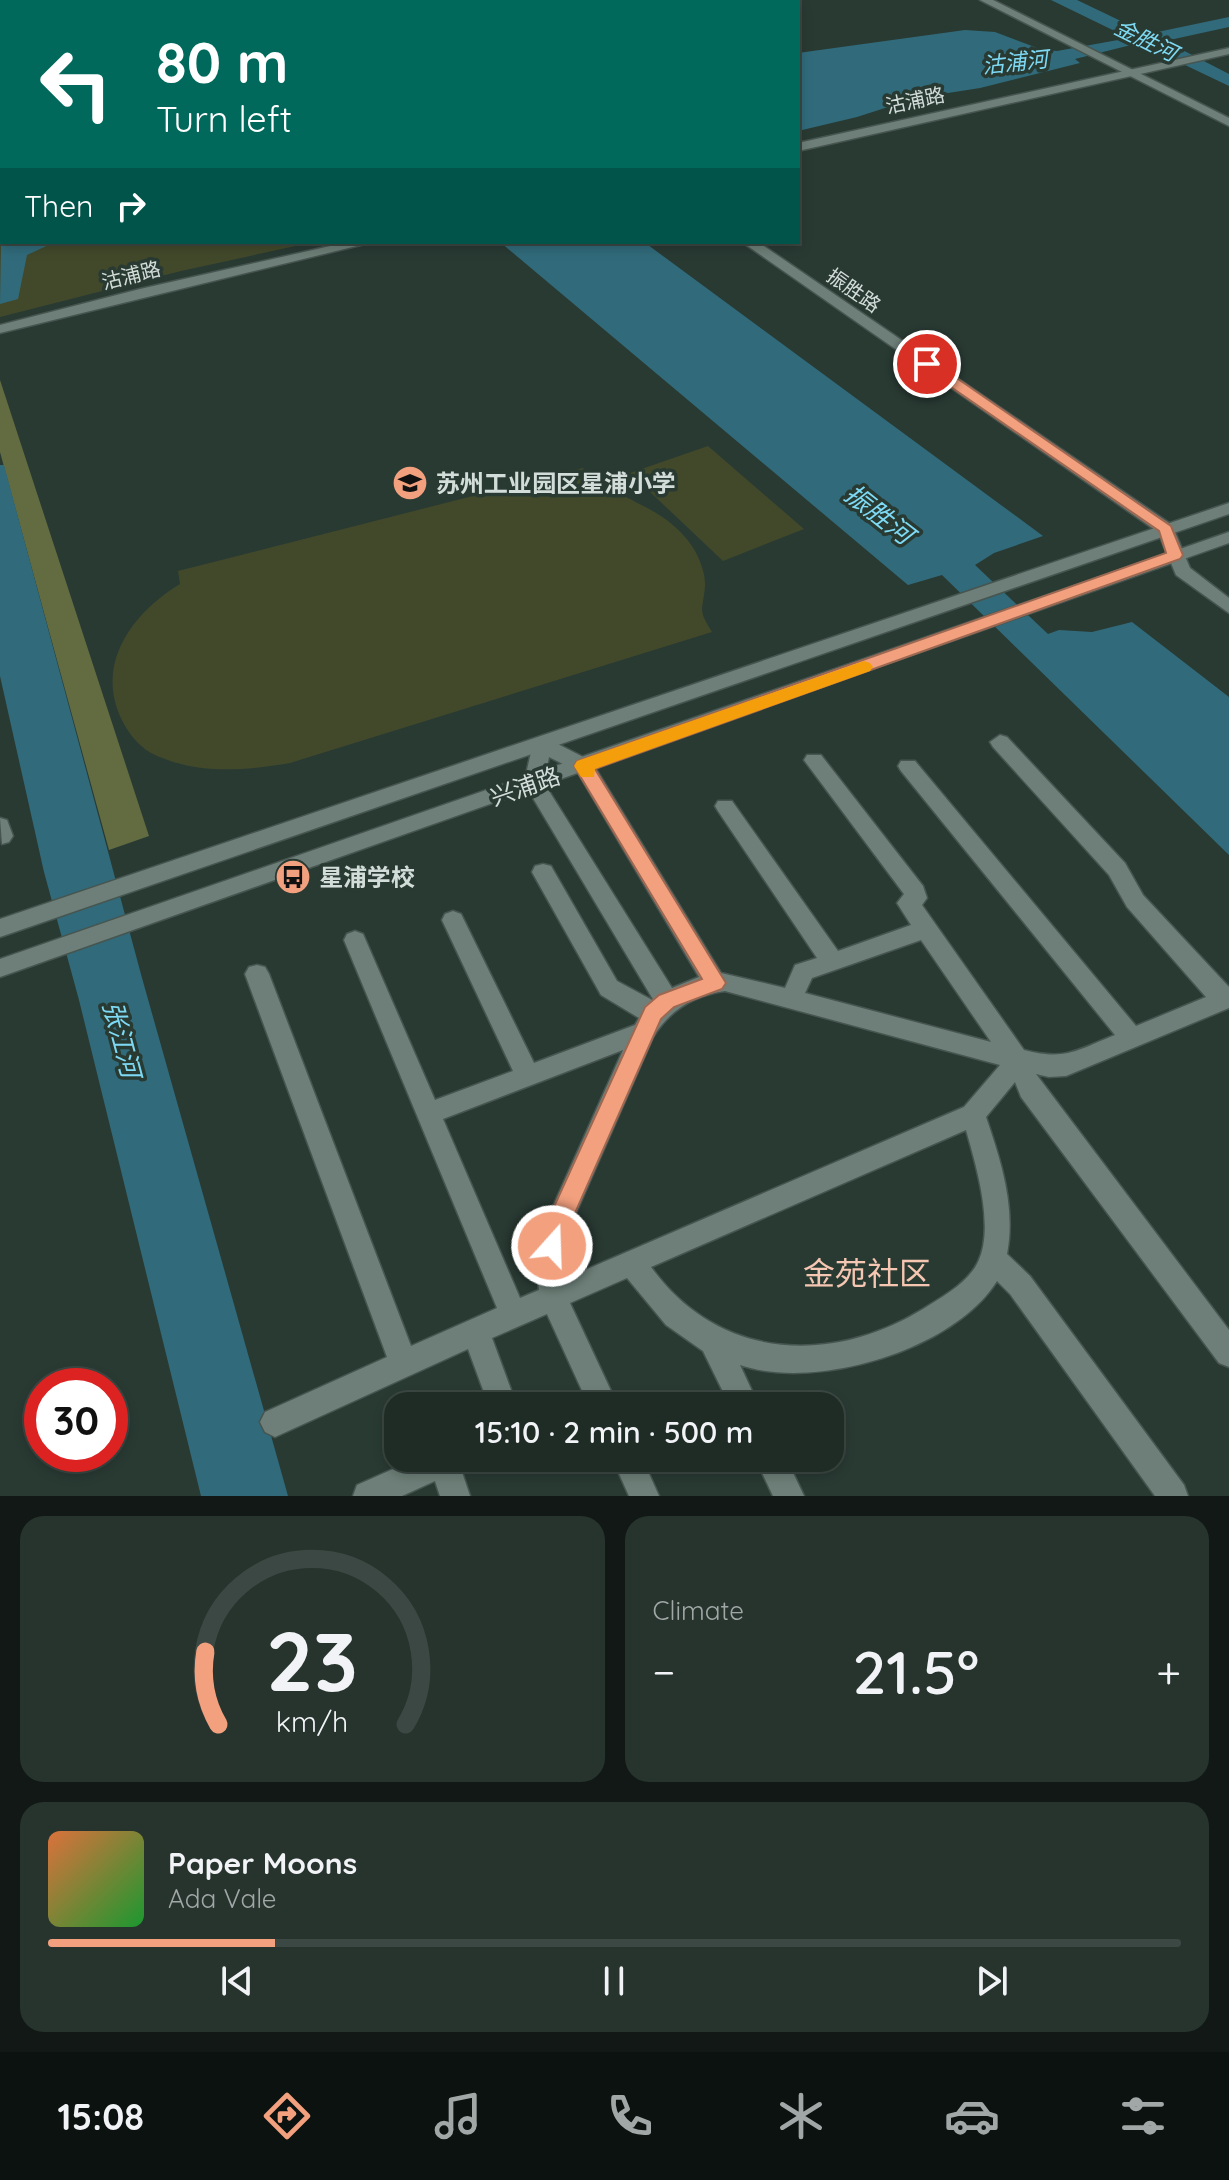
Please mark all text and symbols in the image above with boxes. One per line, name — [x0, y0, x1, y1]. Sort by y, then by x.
water label: 金胜河 — [1110, 13, 1185, 69]
text: 80 m — [156, 27, 288, 97]
icon: left — [24, 32, 128, 136]
water label: 沽浦河 — [981, 44, 1053, 79]
street label: 沽浦路 — [883, 82, 947, 118]
text: Turn left — [156, 96, 292, 141]
icon: right — [109, 184, 153, 228]
text: Then — [24, 187, 93, 225]
street label: 沽浦路 — [99, 256, 163, 294]
street label: 振胜路 — [822, 263, 886, 317]
pin — [893, 330, 961, 398]
icon: arrive — [905, 342, 949, 386]
school or university icon: 苏州工业园区星浦小学 — [391, 464, 429, 502]
place label: 苏州工业园区星浦小学 — [436, 468, 676, 498]
water label: 振胜河 — [838, 477, 924, 554]
street label: 兴浦路 — [486, 760, 564, 812]
bus stop icon: 星浦学校 — [274, 858, 312, 896]
place label: 星浦学校 — [319, 862, 415, 892]
water label: 张江河 — [96, 997, 149, 1086]
position arrow — [510, 1204, 594, 1288]
district label: 金苑社区 — [803, 1253, 931, 1293]
speed limit sign: 30 — [24, 1368, 128, 1472]
text: 15:10 · 2 min · 500 m — [475, 1413, 753, 1451]
text: Climate — [653, 1594, 744, 1627]
text: 23 — [266, 1608, 358, 1712]
text: 21.5° — [852, 1634, 979, 1709]
text: − — [653, 1644, 675, 1699]
text: + — [1156, 1644, 1181, 1699]
text: km/h — [276, 1703, 349, 1739]
text: Paper Moons — [168, 1844, 357, 1882]
text: Ada Vale — [168, 1882, 277, 1915]
icon: previous — [215, 1959, 259, 2003]
icon: pause — [592, 1959, 636, 2003]
icon: next — [970, 1959, 1014, 2003]
icon: directions — [259, 2088, 315, 2144]
icon: music — [430, 2088, 486, 2144]
icon: phone — [602, 2088, 658, 2144]
icon: climate — [773, 2088, 829, 2144]
icon: car — [944, 2088, 1000, 2144]
icon: filters — [1115, 2088, 1171, 2144]
text: 15:08 — [58, 2094, 144, 2139]

